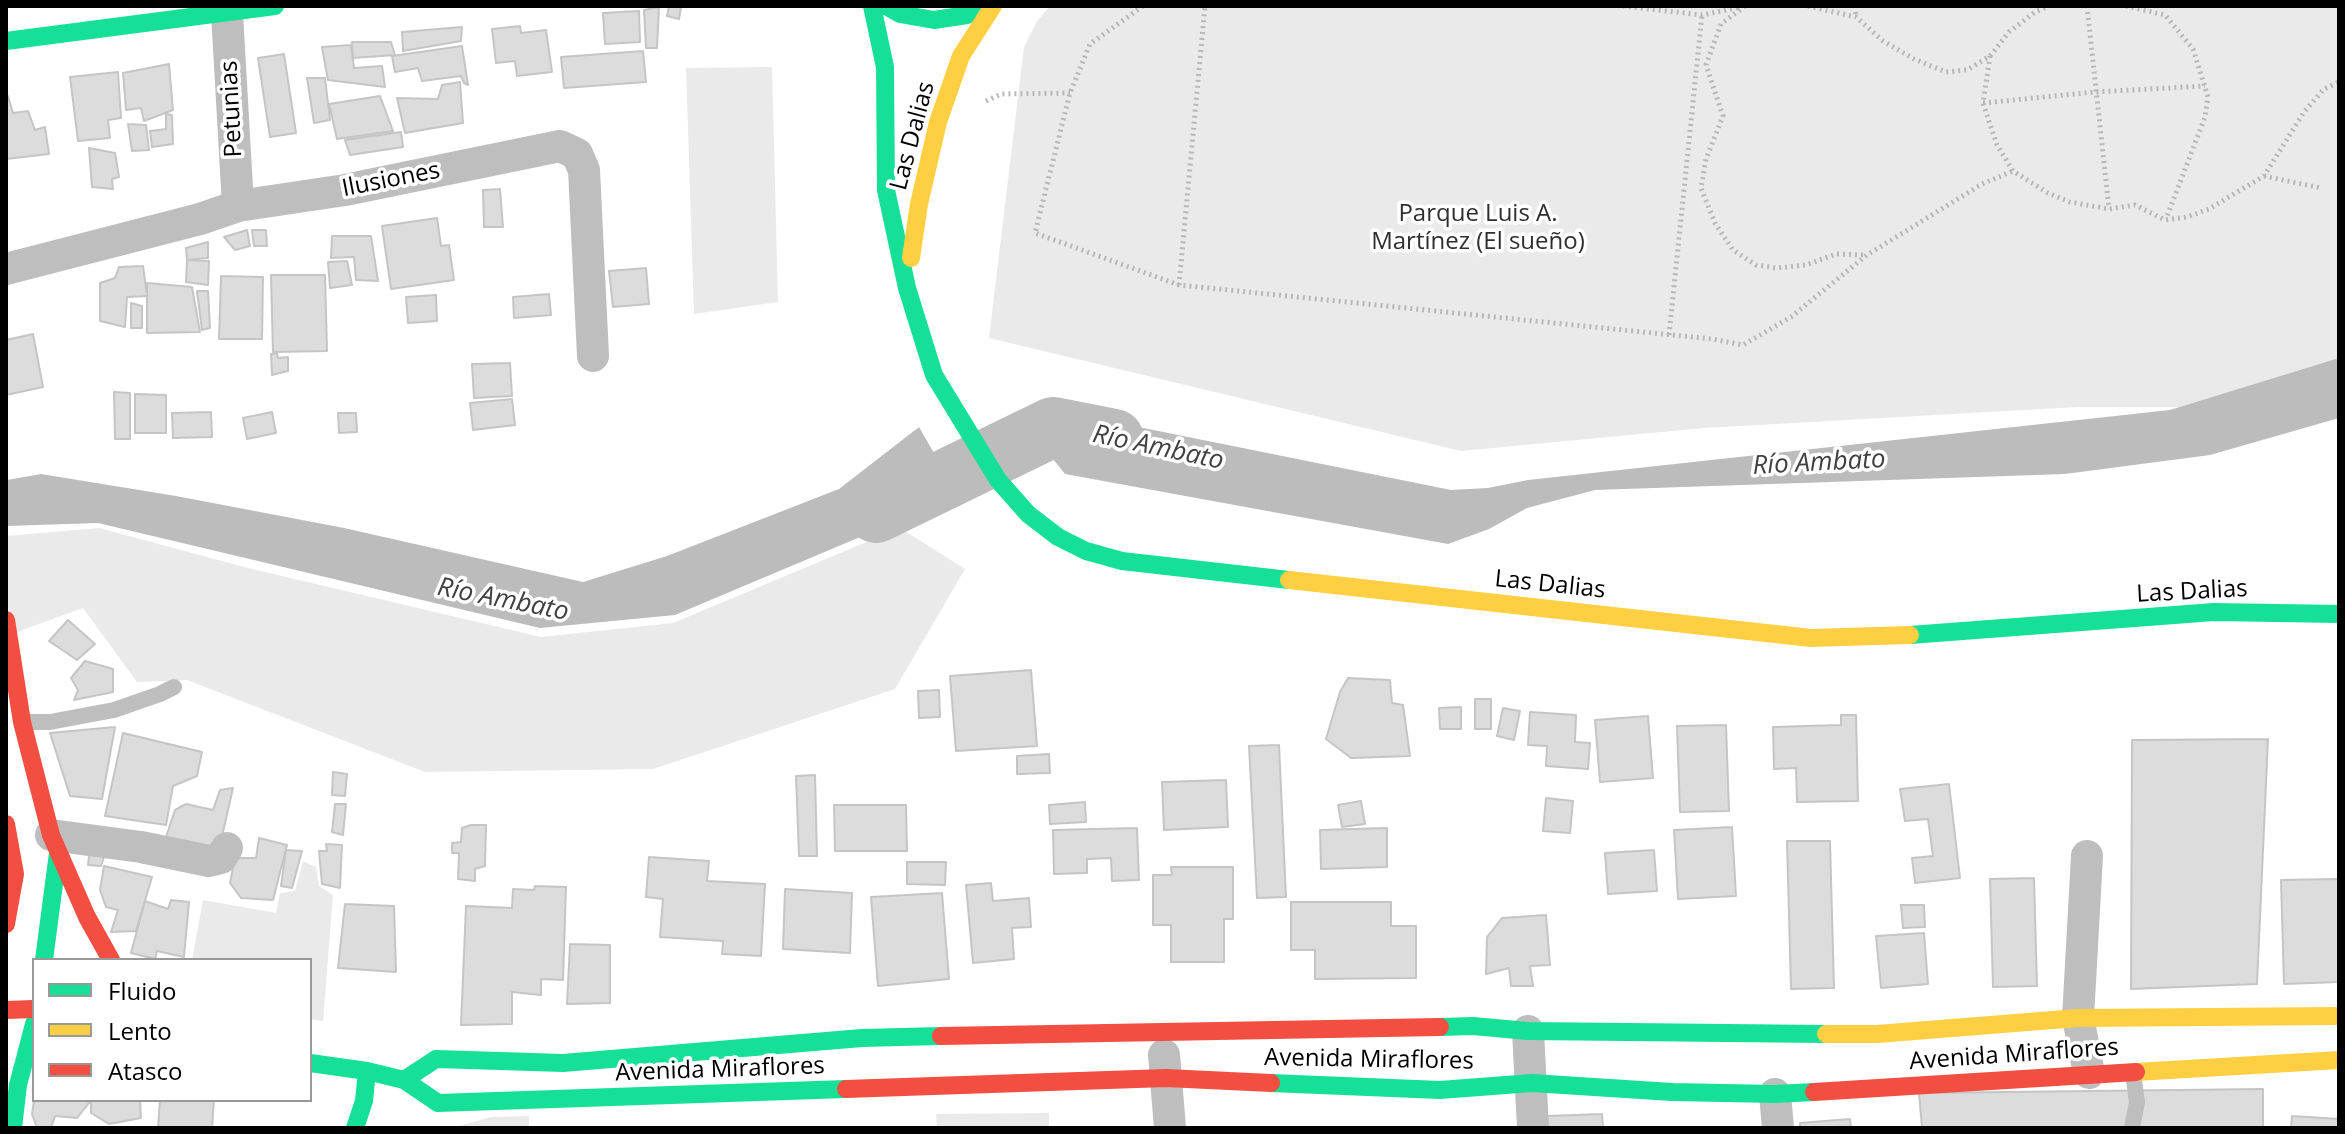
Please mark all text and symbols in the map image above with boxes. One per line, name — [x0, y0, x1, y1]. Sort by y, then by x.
street label: Petunias — [215, 60, 249, 158]
street label: Las Dalias — [885, 79, 941, 193]
street label: Ilusiones — [340, 156, 442, 204]
park label: Parque Luis A. Martínez (El sueño) — [1371, 200, 1585, 256]
water label: Río Ambato — [1090, 419, 1226, 477]
water label: Río Ambato — [1752, 444, 1886, 482]
street label: Las Dalias — [1493, 565, 1607, 605]
water label: Río Ambato — [435, 572, 571, 628]
street label: Las Dalias — [2136, 575, 2248, 609]
legend — [32, 958, 312, 1102]
text: Fluido — [108, 974, 176, 1007]
text: Lento — [108, 1014, 172, 1047]
street label: Avenida Miraflores — [1908, 1033, 2120, 1077]
street label: Avenida Miraflores — [1264, 1044, 1474, 1076]
street label: Avenida Miraflores — [615, 1052, 825, 1088]
text: Atasco — [108, 1054, 182, 1087]

